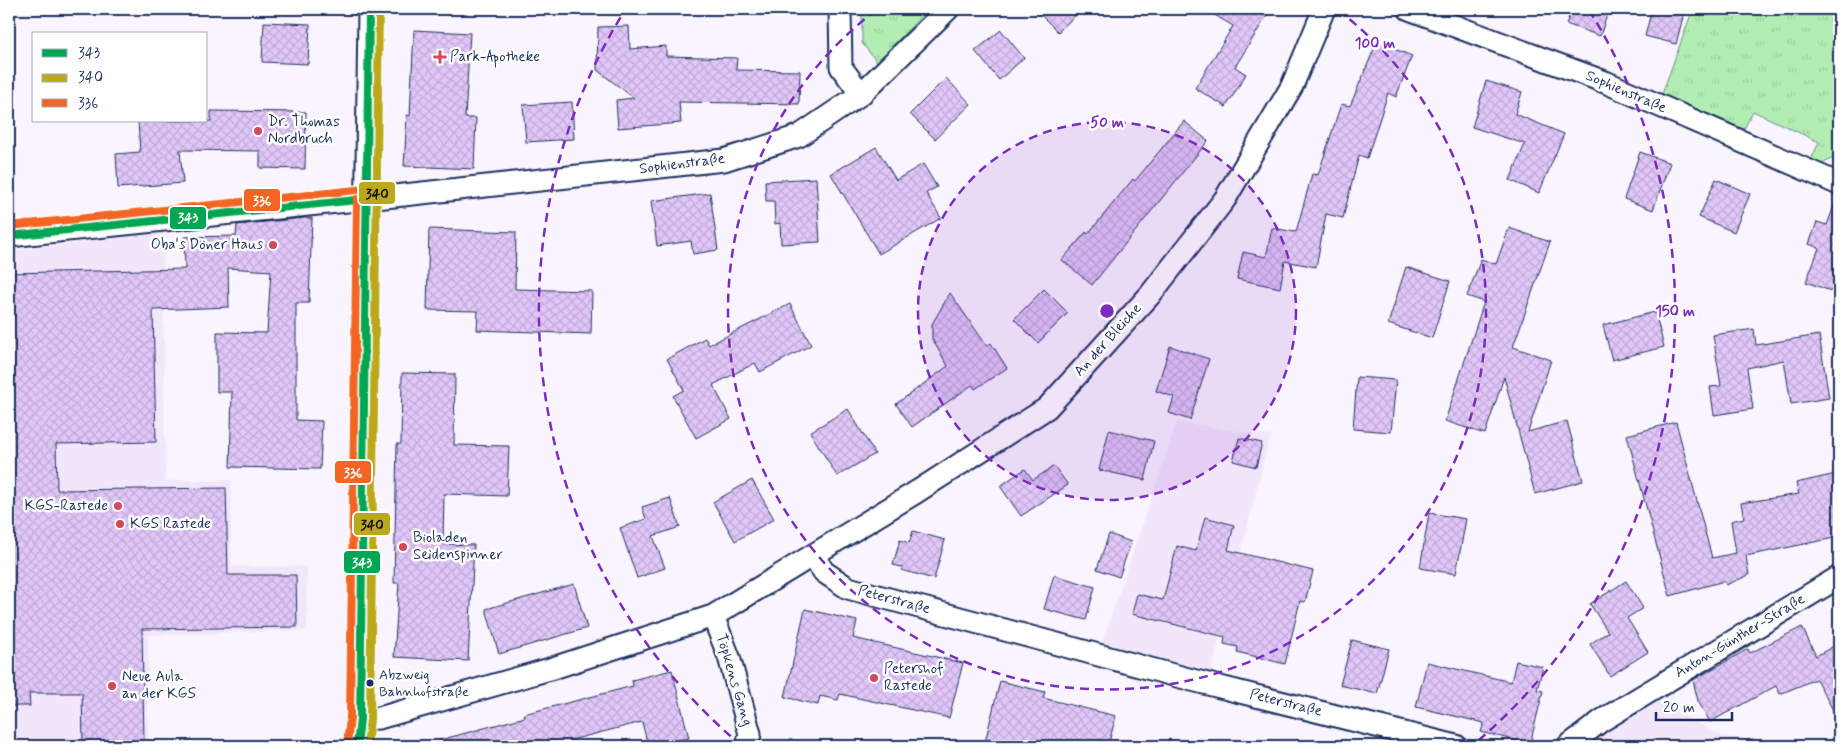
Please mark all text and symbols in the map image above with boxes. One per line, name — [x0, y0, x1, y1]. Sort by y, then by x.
legend — [32, 32, 208, 122]
text: 100 m — [1355, 34, 1395, 54]
text: 343 — [78, 44, 100, 64]
place label: Park-Apotheke — [450, 47, 540, 68]
marker: Park-Apotheke — [434, 51, 446, 63]
street label: Sophienstraße — [1582, 66, 1670, 118]
text: 340 — [78, 68, 103, 88]
text: 336 — [78, 94, 98, 114]
place label: Dr. Thomas Nordbruch — [268, 112, 340, 149]
text: 50 m — [1090, 113, 1124, 133]
marker: Dr. Thomas Nordbruch — [252, 125, 264, 137]
street label: Sophienstraße — [638, 149, 726, 179]
line badge: 340 — [358, 181, 396, 205]
text: 340 — [365, 185, 389, 203]
line badge: 336 — [243, 188, 281, 212]
text: 336 — [253, 192, 272, 210]
line badge: 343 — [169, 206, 207, 230]
text: 343 — [178, 209, 199, 227]
place label: Oba's Döner Haus — [151, 235, 263, 255]
marker: Oba's Döner Haus — [267, 239, 279, 251]
street label: An der Bleiche — [1070, 299, 1146, 381]
centre of rings — [1098, 302, 1116, 320]
text: 150 m — [1655, 302, 1695, 322]
line badge: 336 — [334, 460, 372, 484]
text: 336 — [344, 464, 363, 482]
place label: KGS-Rastede — [25, 496, 108, 516]
marker: KGS-Rastede — [112, 500, 124, 512]
line badge: 340 — [353, 512, 391, 536]
place label: KGS Rastede — [130, 514, 211, 534]
text: 340 — [360, 516, 384, 534]
marker: KGS Rastede — [114, 518, 126, 530]
place label: Bioladen Seidenspinner — [413, 528, 503, 565]
marker: Bioladen Seidenspinner — [397, 541, 409, 553]
line badge: 343 — [343, 550, 381, 574]
text: 343 — [352, 554, 373, 572]
street label: Peterstraße — [856, 581, 932, 619]
street label: Anton-Günther-Straße — [1671, 589, 1809, 683]
street label: Töpkens Gang — [710, 631, 758, 729]
place label: Petershof Rastede — [884, 659, 944, 696]
place label: Abzweig Bahnhofstraße — [379, 666, 469, 701]
place label: Neue Aula an der KGS — [122, 667, 197, 704]
marker: Petershof Rastede — [868, 672, 880, 684]
marker: Abzweig Bahnhofstraße — [365, 678, 375, 688]
marker: Neue Aula an der KGS — [106, 680, 118, 692]
street label: Peterstraße — [1248, 684, 1324, 722]
scale bar — [1656, 690, 1732, 722]
text: 20 m — [1663, 698, 1695, 718]

